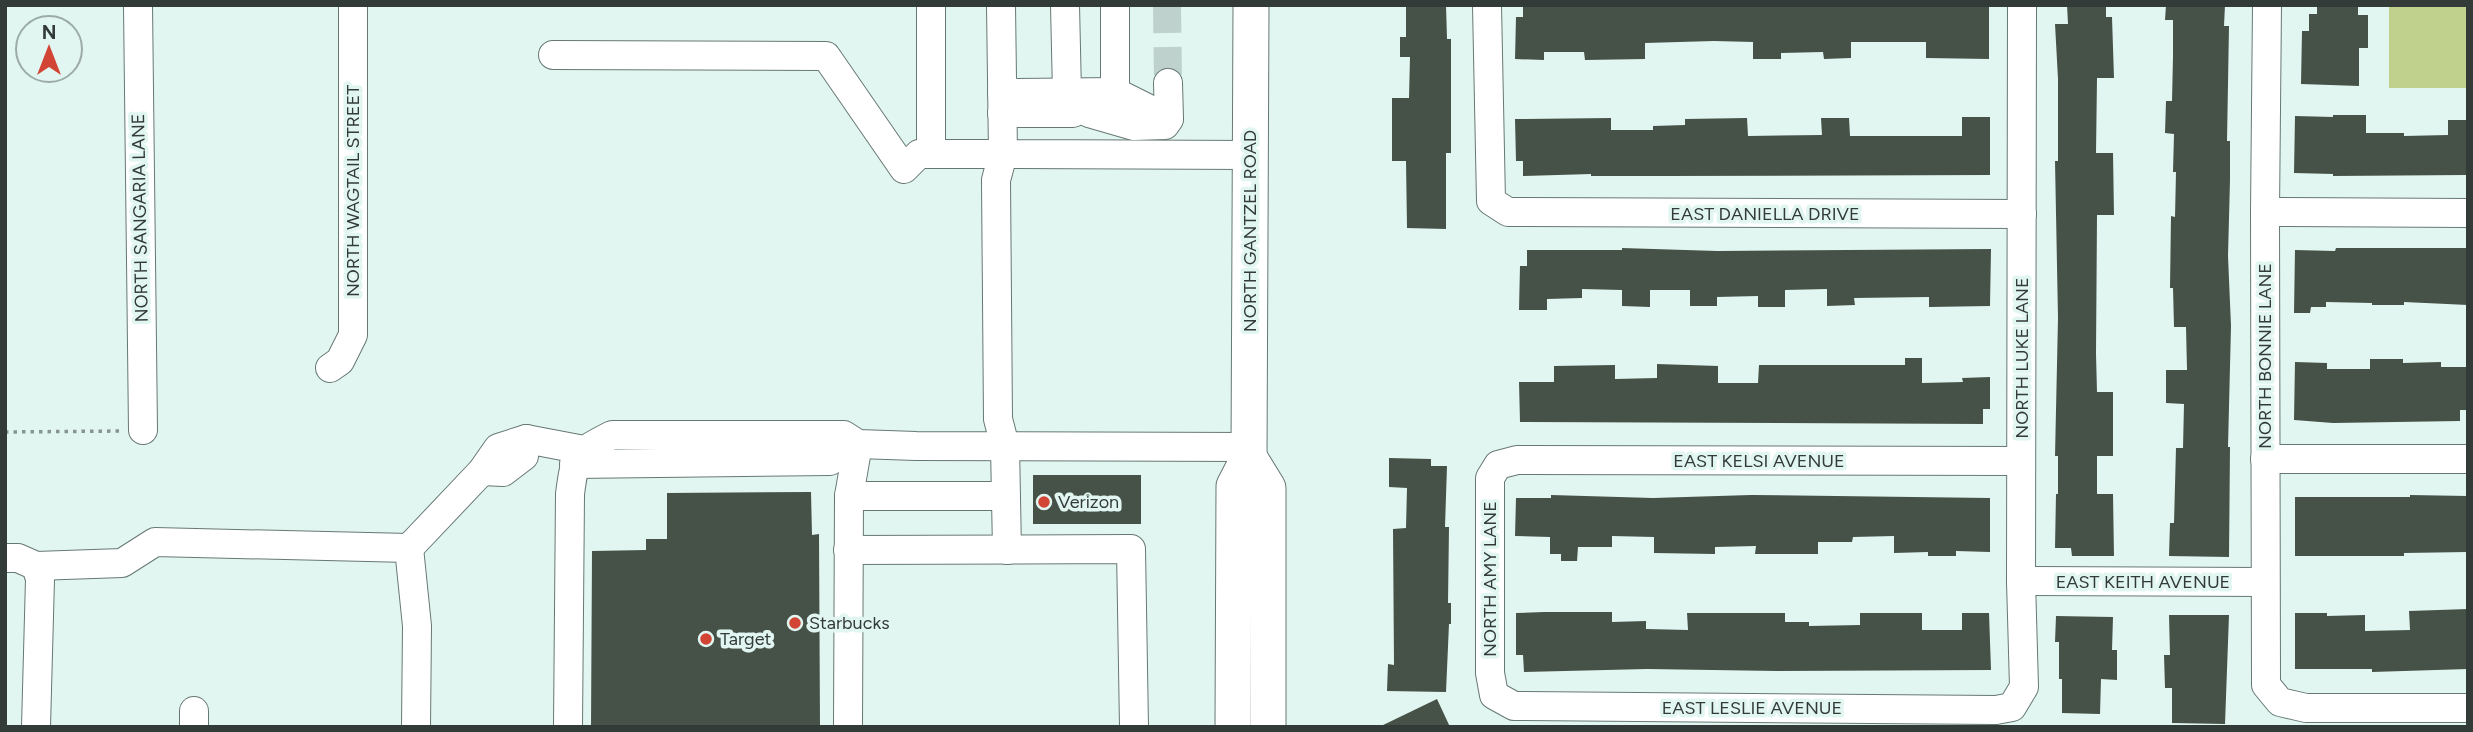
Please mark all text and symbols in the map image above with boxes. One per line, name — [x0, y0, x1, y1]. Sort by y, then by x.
north arrow — [14, 14, 84, 84]
text: N — [42, 21, 56, 44]
street label: NORTH WAGTAIL STREET — [342, 85, 364, 297]
street label: NORTH SANGARIA LANE — [127, 113, 153, 323]
street label: NORTH GANTZEL ROAD — [1239, 130, 1261, 332]
street label: EAST DANIELLA DRIVE — [1670, 203, 1860, 225]
street label: NORTH BONNIE LANE — [2254, 263, 2276, 449]
street label: NORTH LUKE LANE — [2011, 277, 2033, 439]
street label: EAST KELSI AVENUE — [1673, 450, 1845, 472]
place label: Verizon — [1058, 491, 1119, 513]
marker: Verizon — [1036, 494, 1052, 510]
street label: NORTH AMY LANE — [1479, 501, 1501, 657]
street label: EAST KEITH AVENUE — [2056, 571, 2230, 593]
place label: Starbucks — [809, 612, 890, 634]
marker: Starbucks — [787, 615, 803, 631]
place label: Target — [720, 628, 771, 650]
marker: Target — [698, 631, 714, 647]
street label: EAST LESLIE AVENUE — [1662, 697, 1842, 719]

